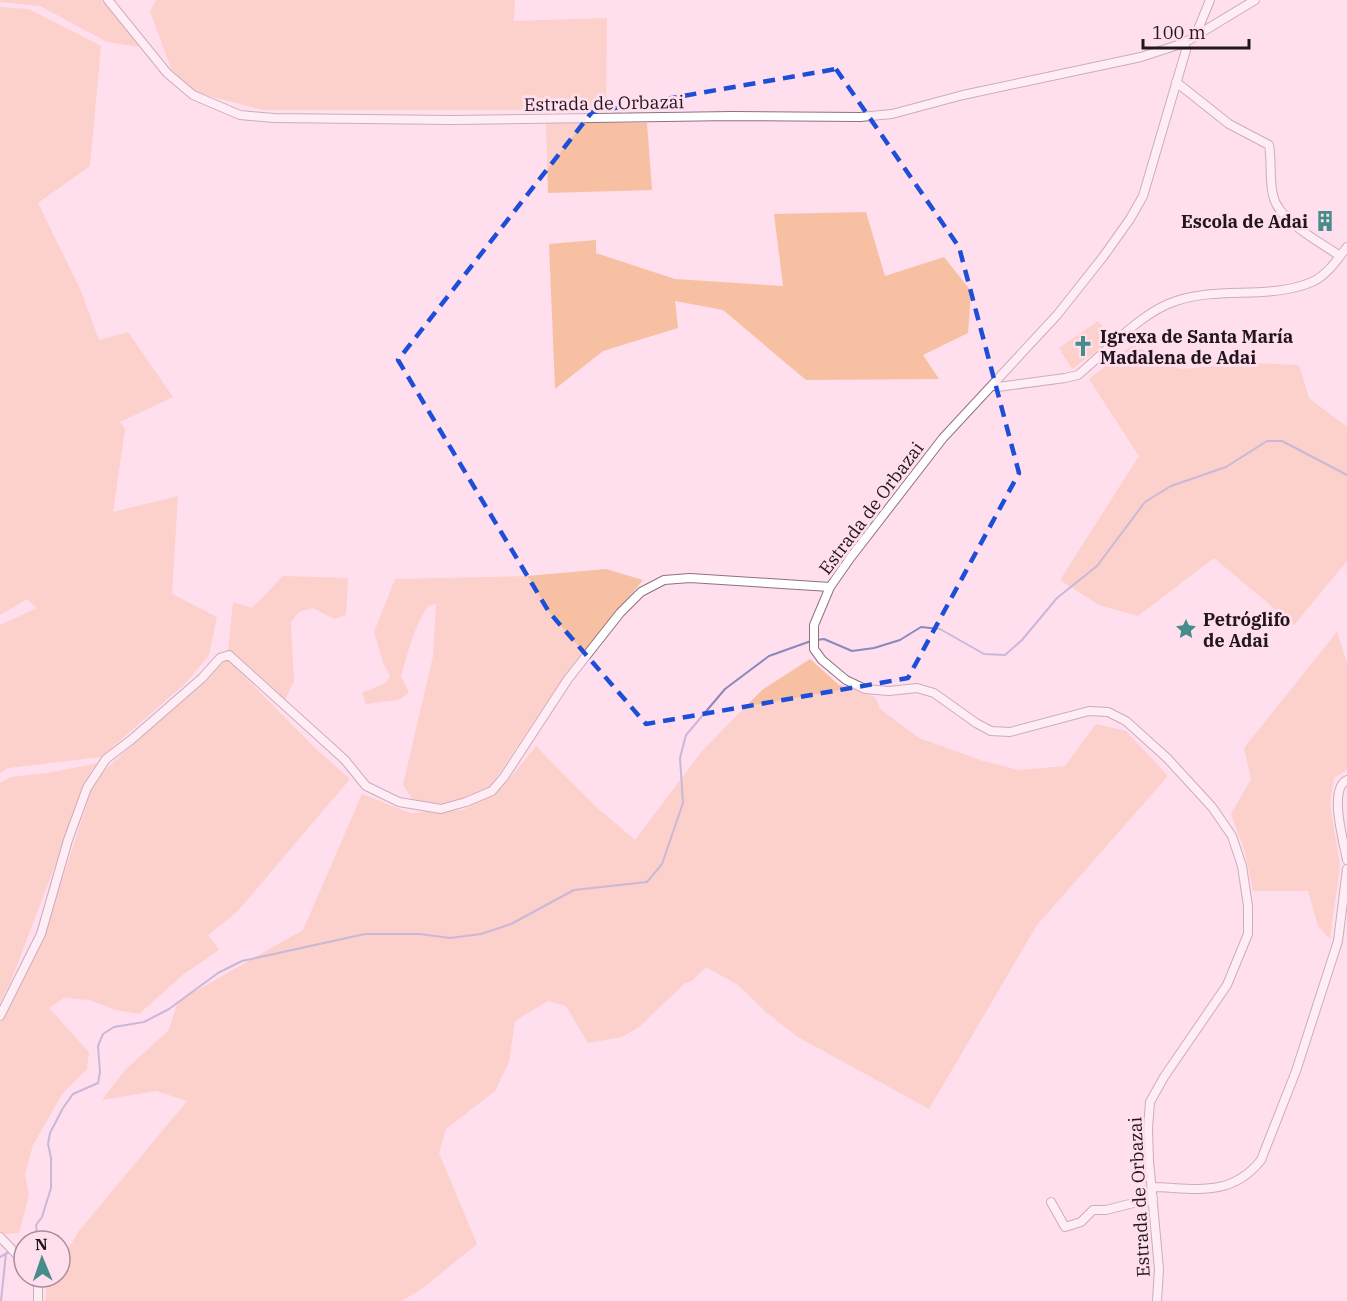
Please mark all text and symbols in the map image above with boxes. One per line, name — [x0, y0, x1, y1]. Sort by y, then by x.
scale bar — [1143, 12, 1250, 50]
text: 100 m — [1152, 21, 1206, 44]
street label: Estrada de Orbazai — [524, 90, 685, 116]
building icon: Escola de Adai — [1313, 209, 1337, 233]
place label: Escola de Adai — [1181, 210, 1308, 233]
place label: Igrexa de Santa María Madalena de Adai — [1100, 325, 1293, 369]
church icon: Igrexa de Santa María Madalena de Adai — [1071, 334, 1095, 358]
street label: Estrada de Orbazai — [814, 437, 929, 579]
place label: Petróglifo de Adai — [1203, 608, 1290, 652]
place icon: Petróglifo de Adai — [1174, 617, 1198, 641]
street label: Estrada de Orbazai — [1123, 1116, 1155, 1278]
north arrow — [12, 1229, 72, 1289]
text: N — [35, 1234, 48, 1254]

